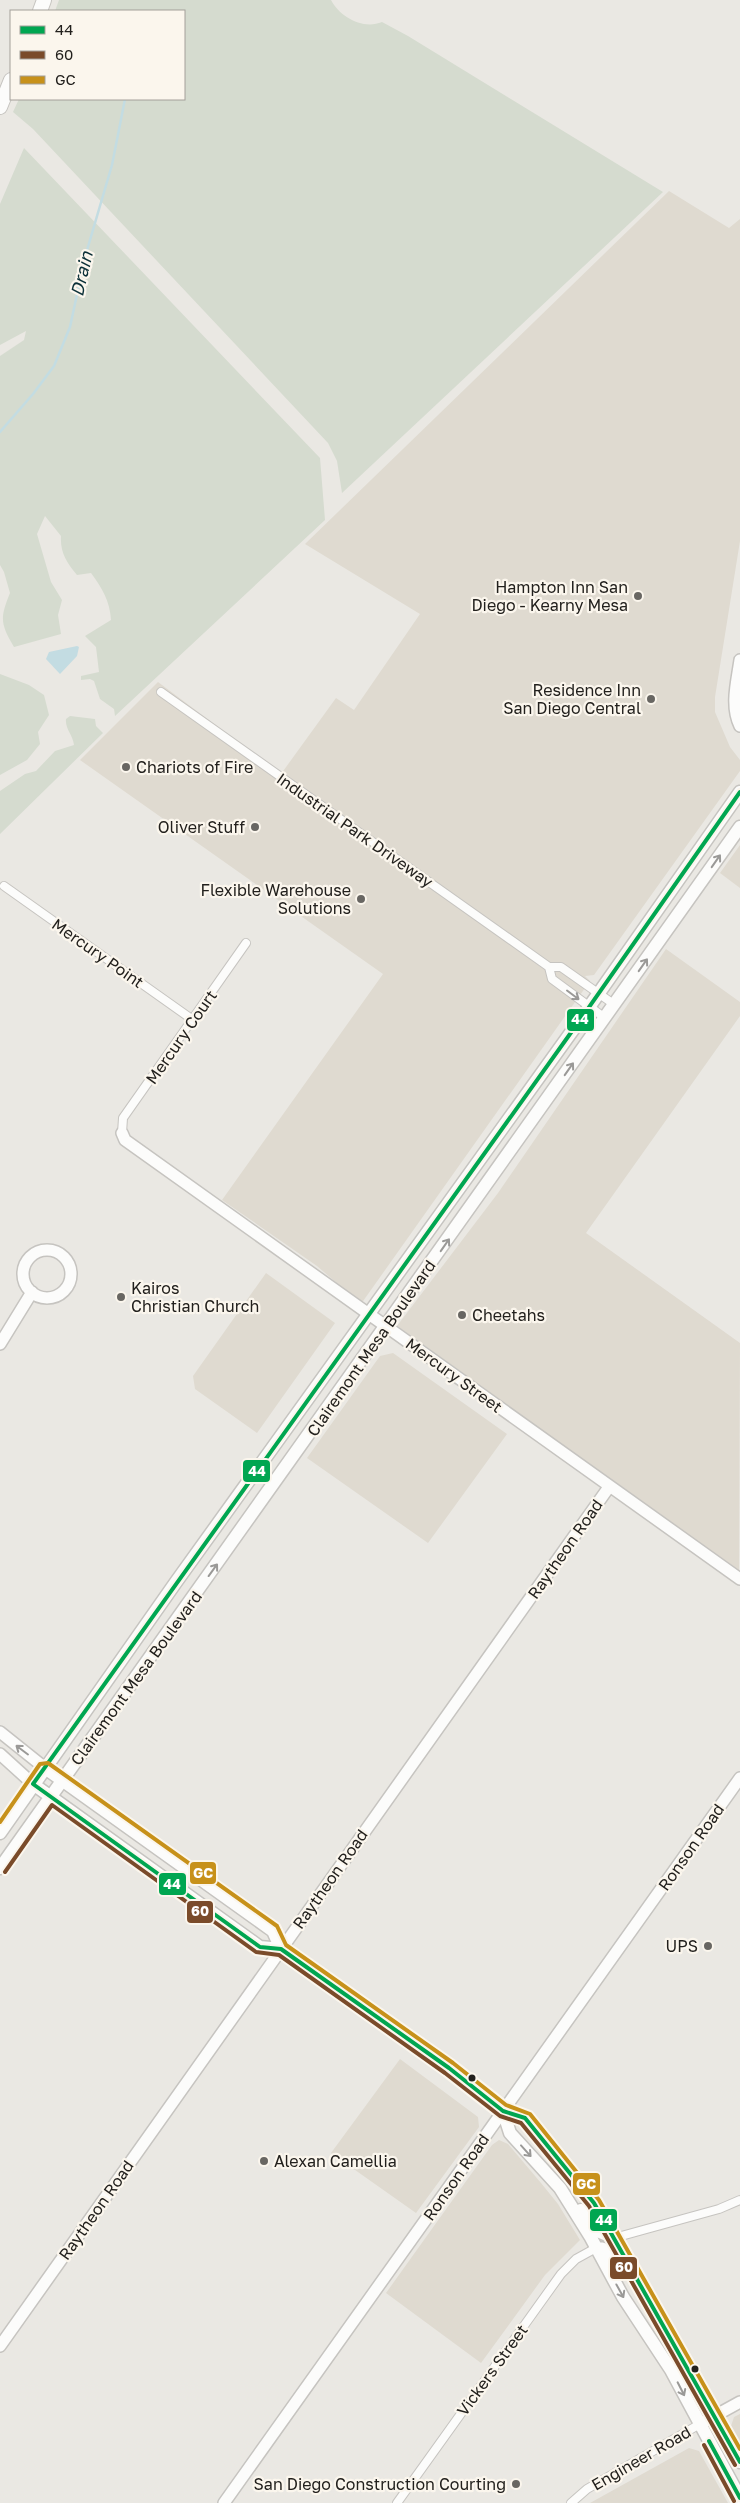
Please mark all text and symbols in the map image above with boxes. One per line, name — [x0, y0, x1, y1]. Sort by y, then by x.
legend — [10, 10, 185, 100]
text: 44 — [55, 20, 73, 38]
text: 60 — [55, 45, 73, 63]
text: GC — [55, 70, 76, 88]
water label: Drain — [65, 248, 97, 298]
place label: Hampton Inn San Diego - Kearny Mesa — [471, 577, 628, 615]
marker: Hampton Inn San Diego - Kearny Mesa — [632, 590, 644, 602]
place label: Residence Inn San Diego Central — [503, 680, 641, 718]
marker: Residence Inn San Diego Central — [645, 693, 657, 705]
place label: Chariots of Fire — [136, 757, 253, 777]
marker: Chariots of Fire — [120, 761, 132, 773]
street label: Industrial Park Driveway — [273, 768, 437, 892]
place label: Oliver Stuff — [158, 817, 245, 837]
marker: Oliver Stuff — [249, 821, 261, 833]
one-way arrow — [711, 854, 721, 868]
place label: Flexible Warehouse Solutions — [200, 880, 351, 918]
marker: Flexible Warehouse Solutions — [355, 893, 367, 905]
street label: Mercury Point — [48, 914, 148, 992]
one-way arrow — [638, 958, 648, 972]
street label: Mercury Court — [141, 986, 221, 1088]
one-way arrow — [566, 990, 580, 1000]
line badge: 44 — [566, 1008, 595, 1032]
text: 44 — [571, 1010, 589, 1027]
one-way arrow — [564, 1062, 574, 1076]
one-way arrow — [440, 1238, 450, 1252]
street label: Clairemont Mesa Boulevard — [302, 1256, 440, 1440]
place label: Kairos Christian Church — [131, 1278, 259, 1316]
marker: Kairos Christian Church — [115, 1291, 127, 1303]
place label: Cheetahs — [472, 1305, 545, 1325]
marker: Cheetahs — [456, 1309, 468, 1321]
street label: Mercury Street — [402, 1333, 506, 1417]
line badge: 44 — [242, 1459, 271, 1483]
text: 44 — [248, 1462, 266, 1479]
street label: Raytheon Road — [523, 1495, 607, 1603]
one-way arrow — [208, 1563, 218, 1577]
street label: Clairemont Mesa Boulevard — [66, 1587, 206, 1769]
one-way arrow — [15, 1745, 29, 1755]
street label: Ronson Road — [654, 1800, 728, 1894]
street label: Raytheon Road — [288, 1825, 372, 1933]
line badge: GC — [189, 1861, 217, 1885]
text: GC — [193, 1864, 213, 1881]
line badge: 44 — [158, 1872, 187, 1896]
text: 44 — [163, 1875, 181, 1892]
line badge: 60 — [186, 1900, 214, 1924]
text: 60 — [191, 1902, 209, 1919]
place label: UPS — [666, 1936, 698, 1956]
marker: UPS — [702, 1940, 714, 1952]
unlabelled marker — [467, 2073, 477, 2083]
street label: Ronson Road — [419, 2130, 493, 2224]
one-way arrow — [520, 2144, 532, 2157]
place label: Alexan Camellia — [274, 2151, 397, 2171]
marker: Alexan Camellia — [258, 2155, 270, 2167]
street label: Raytheon Road — [54, 2156, 138, 2264]
line badge: GC — [572, 2172, 601, 2196]
text: GC — [576, 2175, 596, 2192]
line badge: 44 — [589, 2208, 618, 2232]
text: 44 — [595, 2211, 613, 2228]
line badge: 60 — [609, 2256, 638, 2280]
text: 60 — [615, 2258, 633, 2275]
one-way arrow — [615, 2283, 625, 2297]
street label: Vickers Street — [452, 2321, 532, 2419]
unlabelled marker — [690, 2364, 700, 2374]
one-way arrow — [677, 2381, 686, 2396]
street label: Engineer Road — [588, 2421, 694, 2495]
place label: San Diego Construction Courting — [254, 2474, 506, 2494]
marker: San Diego Construction Courting — [510, 2478, 522, 2490]

